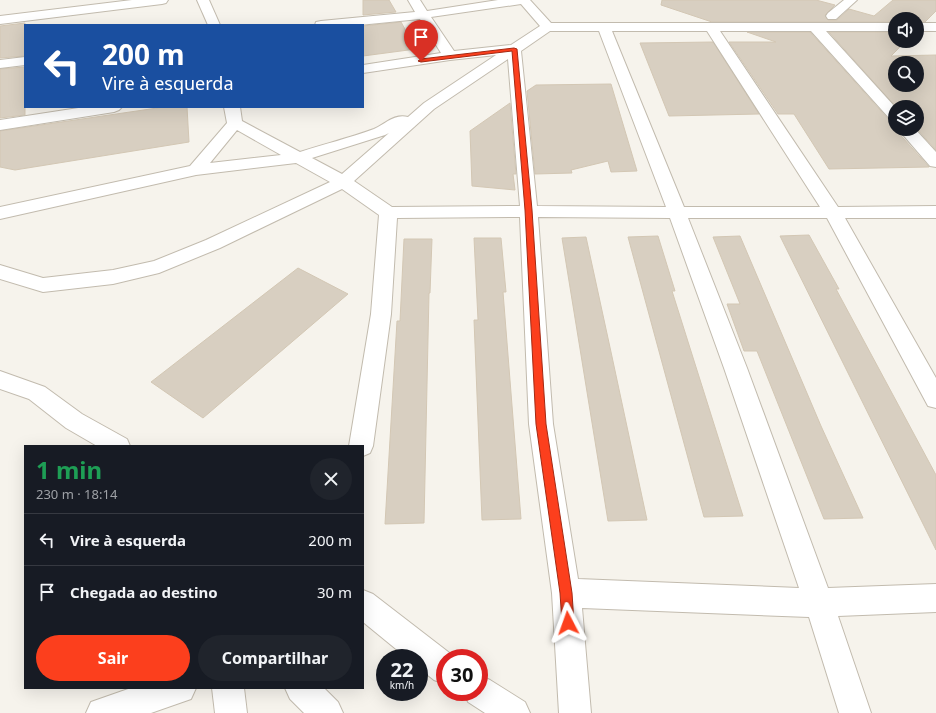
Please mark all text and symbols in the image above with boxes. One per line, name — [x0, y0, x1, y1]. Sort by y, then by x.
map controls — [888, 12, 924, 136]
button: sound — [888, 12, 924, 48]
pin — [404, 20, 438, 61]
icon: arrive — [410, 26, 432, 48]
text: 200 m — [102, 35, 185, 73]
icon: left — [36, 40, 88, 92]
button: search — [888, 56, 924, 92]
text: Vire à esquerda — [102, 71, 234, 95]
button: layers — [888, 100, 924, 136]
text: 1 min — [36, 453, 102, 486]
button: close — [310, 458, 352, 500]
text: 230 m · 18:14 — [36, 485, 117, 503]
icon: left — [36, 529, 58, 551]
text: Vire à esquerda — [70, 530, 186, 550]
text: 200 m — [308, 530, 352, 550]
icon: arrive — [36, 581, 58, 603]
text: Chegada ao destino — [70, 582, 218, 602]
text: 30 m — [317, 582, 352, 602]
position arrow — [547, 602, 589, 644]
button: Sair — [36, 635, 190, 681]
button: Compartilhar — [198, 635, 352, 681]
speed limit sign: 30 — [436, 649, 488, 701]
text: 22 — [391, 656, 413, 683]
text: km/h — [390, 678, 414, 692]

